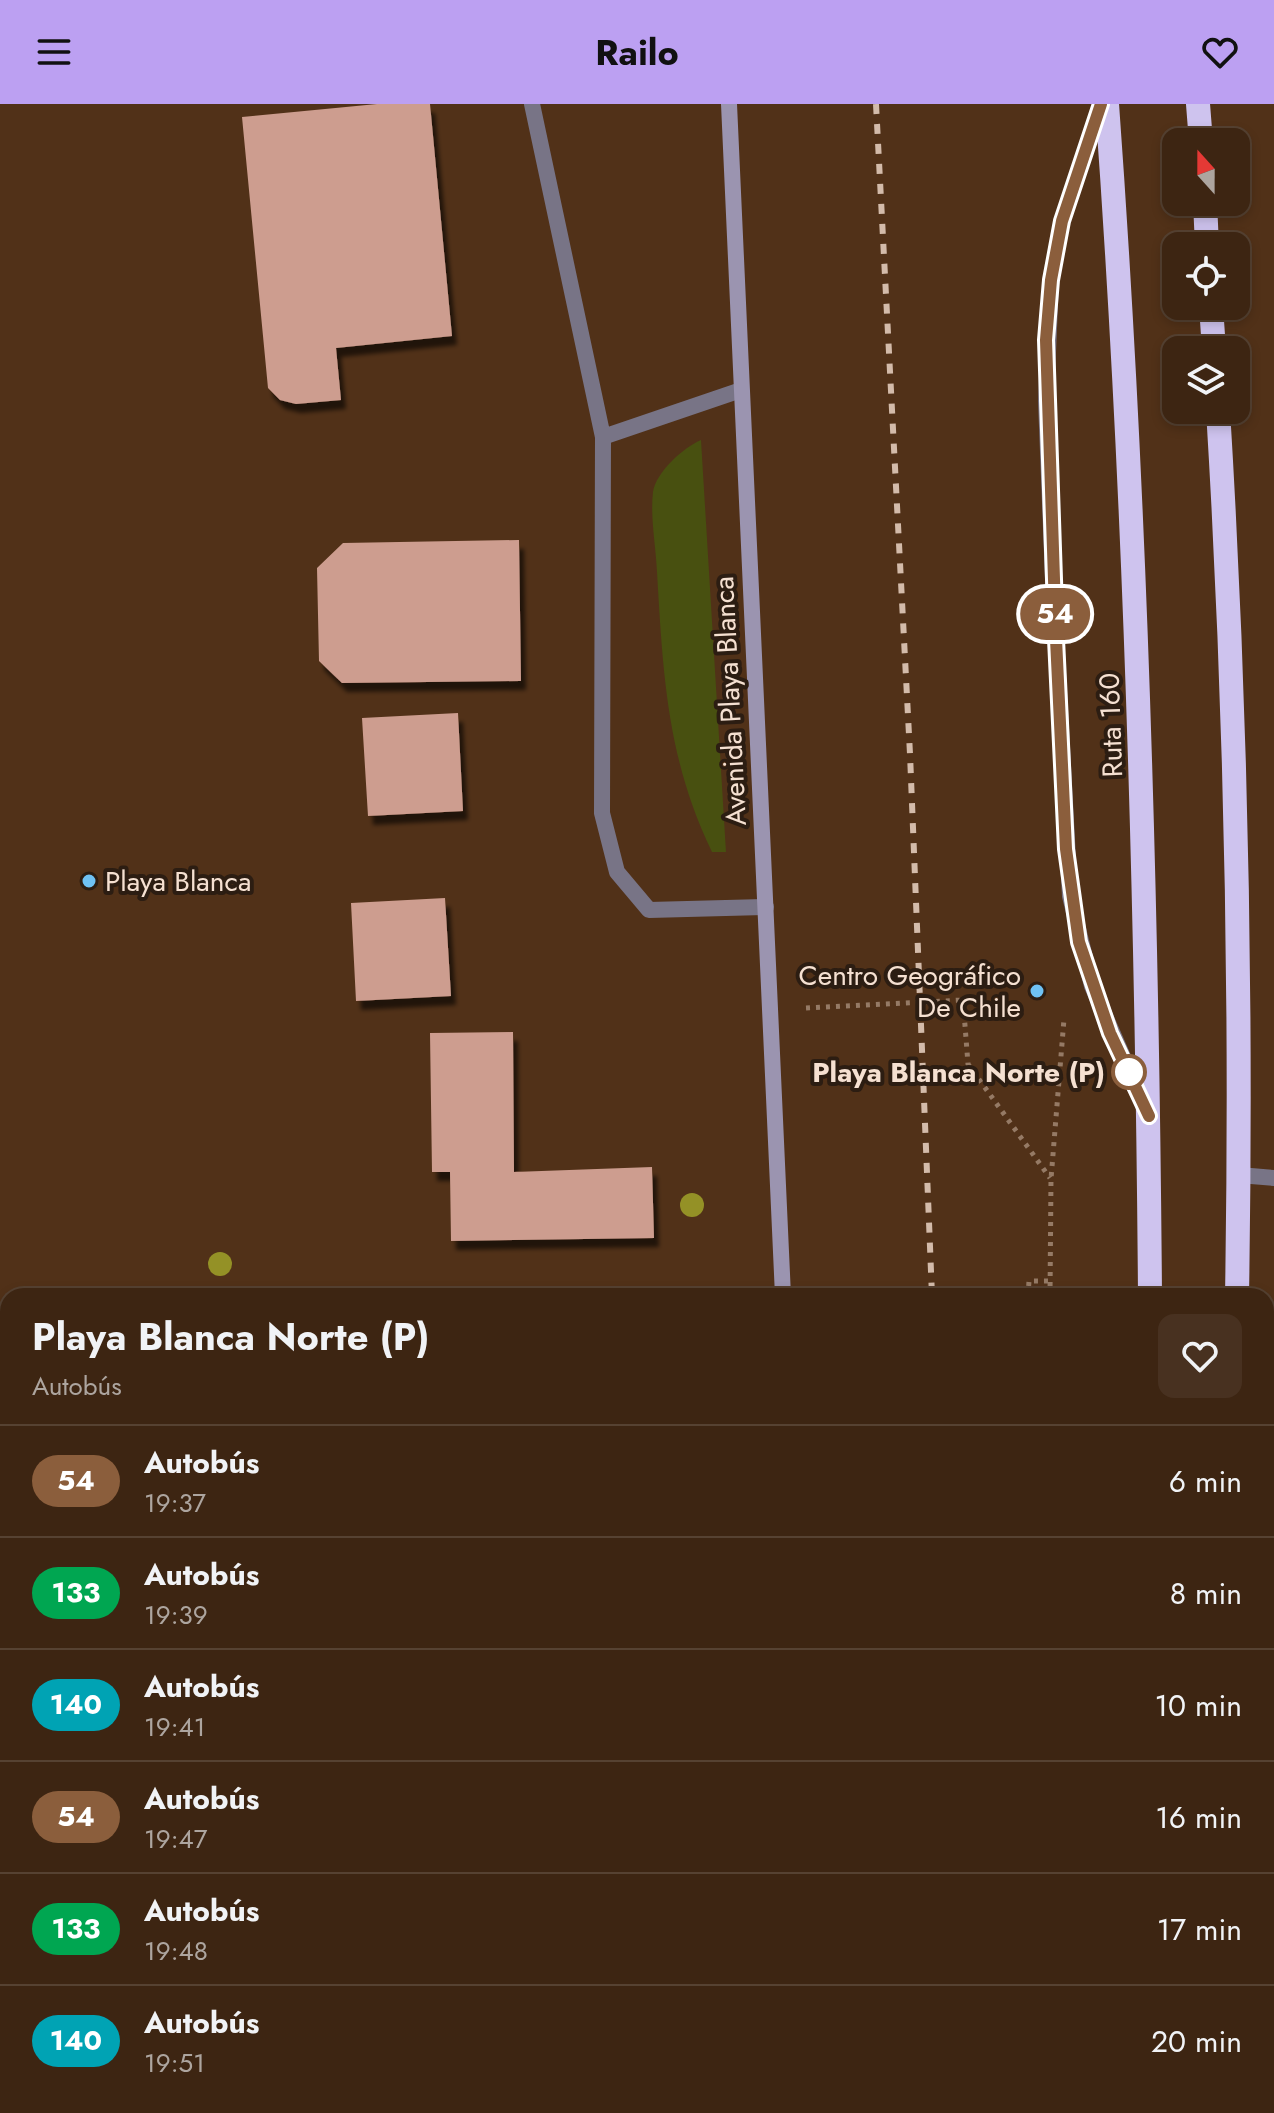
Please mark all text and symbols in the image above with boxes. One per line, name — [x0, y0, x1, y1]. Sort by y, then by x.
text: Railo — [595, 26, 679, 78]
icon: menu — [32, 30, 76, 74]
icon: heart — [1198, 30, 1242, 74]
north arrow — [1162, 128, 1250, 216]
map controls — [1162, 128, 1250, 424]
button: locate — [1162, 232, 1250, 320]
button: layers — [1162, 336, 1250, 424]
street label: Avenida Playa Blanca — [703, 575, 757, 827]
line badge: 54 — [1019, 588, 1091, 640]
text: 54 — [1036, 593, 1074, 634]
street label: Ruta 160 — [1089, 672, 1133, 778]
place label: Playa Blanca — [105, 861, 251, 902]
marker: Playa Blanca — [80, 872, 98, 890]
place label: Centro Geográfico De Chile — [799, 955, 1021, 1028]
marker: Centro Geográfico De Chile — [1028, 982, 1046, 1000]
place label: Playa Blanca Norte (P) — [812, 1052, 1105, 1093]
marker: Playa Blanca Norte (P) — [1112, 1055, 1146, 1089]
text: Playa Blanca Norte (P) — [32, 1309, 429, 1364]
button: heart — [1158, 1314, 1242, 1398]
text: Autobús — [32, 1367, 122, 1405]
text: Autobús — [144, 1441, 259, 1484]
text: 54 — [57, 1460, 95, 1501]
text: 6 min — [1169, 1460, 1242, 1503]
text: 19:37 — [144, 1484, 206, 1522]
text: Autobús — [144, 1553, 259, 1596]
text: 133 — [51, 1572, 101, 1613]
text: 8 min — [1170, 1572, 1242, 1615]
text: 19:39 — [144, 1596, 208, 1634]
text: Autobús — [144, 1665, 259, 1708]
text: 140 — [50, 1684, 102, 1725]
text: 10 min — [1155, 1684, 1242, 1727]
text: 19:41 — [144, 1708, 205, 1746]
text: Autobús — [144, 1777, 259, 1820]
text: 54 — [57, 1796, 95, 1837]
text: 16 min — [1155, 1796, 1242, 1839]
text: 19:47 — [144, 1820, 207, 1858]
text: Autobús — [144, 1889, 259, 1932]
text: 133 — [51, 1908, 101, 1949]
text: 17 min — [1157, 1908, 1242, 1951]
text: 19:48 — [144, 1932, 208, 1970]
text: Autobús — [144, 2001, 259, 2044]
text: 140 — [50, 2020, 102, 2061]
text: 20 min — [1151, 2020, 1242, 2063]
text: 19:51 — [144, 2044, 205, 2082]

